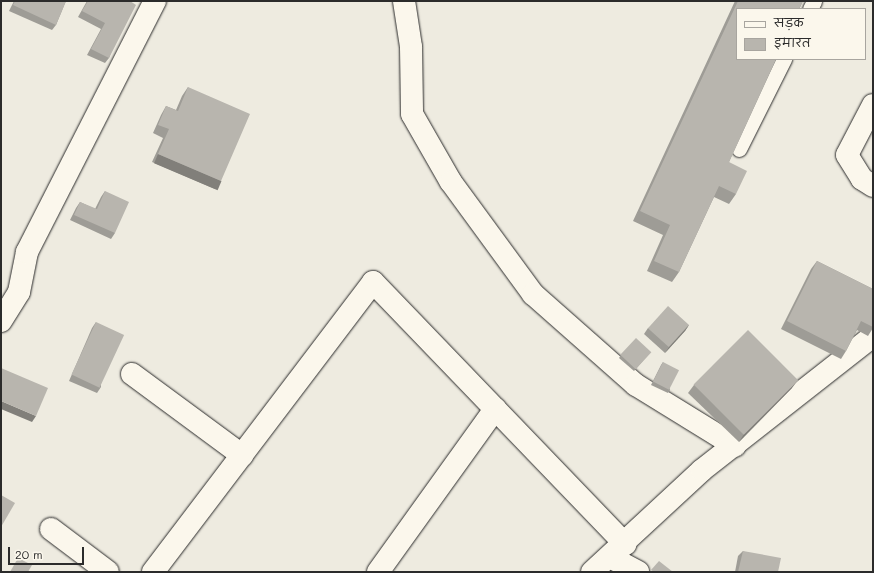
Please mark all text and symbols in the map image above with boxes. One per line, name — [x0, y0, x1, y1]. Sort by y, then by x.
legend — [736, 8, 866, 60]
text: सड़क — [774, 14, 804, 30]
text: इमारत — [774, 34, 811, 50]
scale bar — [10, 539, 86, 565]
text: 20 m — [15, 546, 43, 562]

